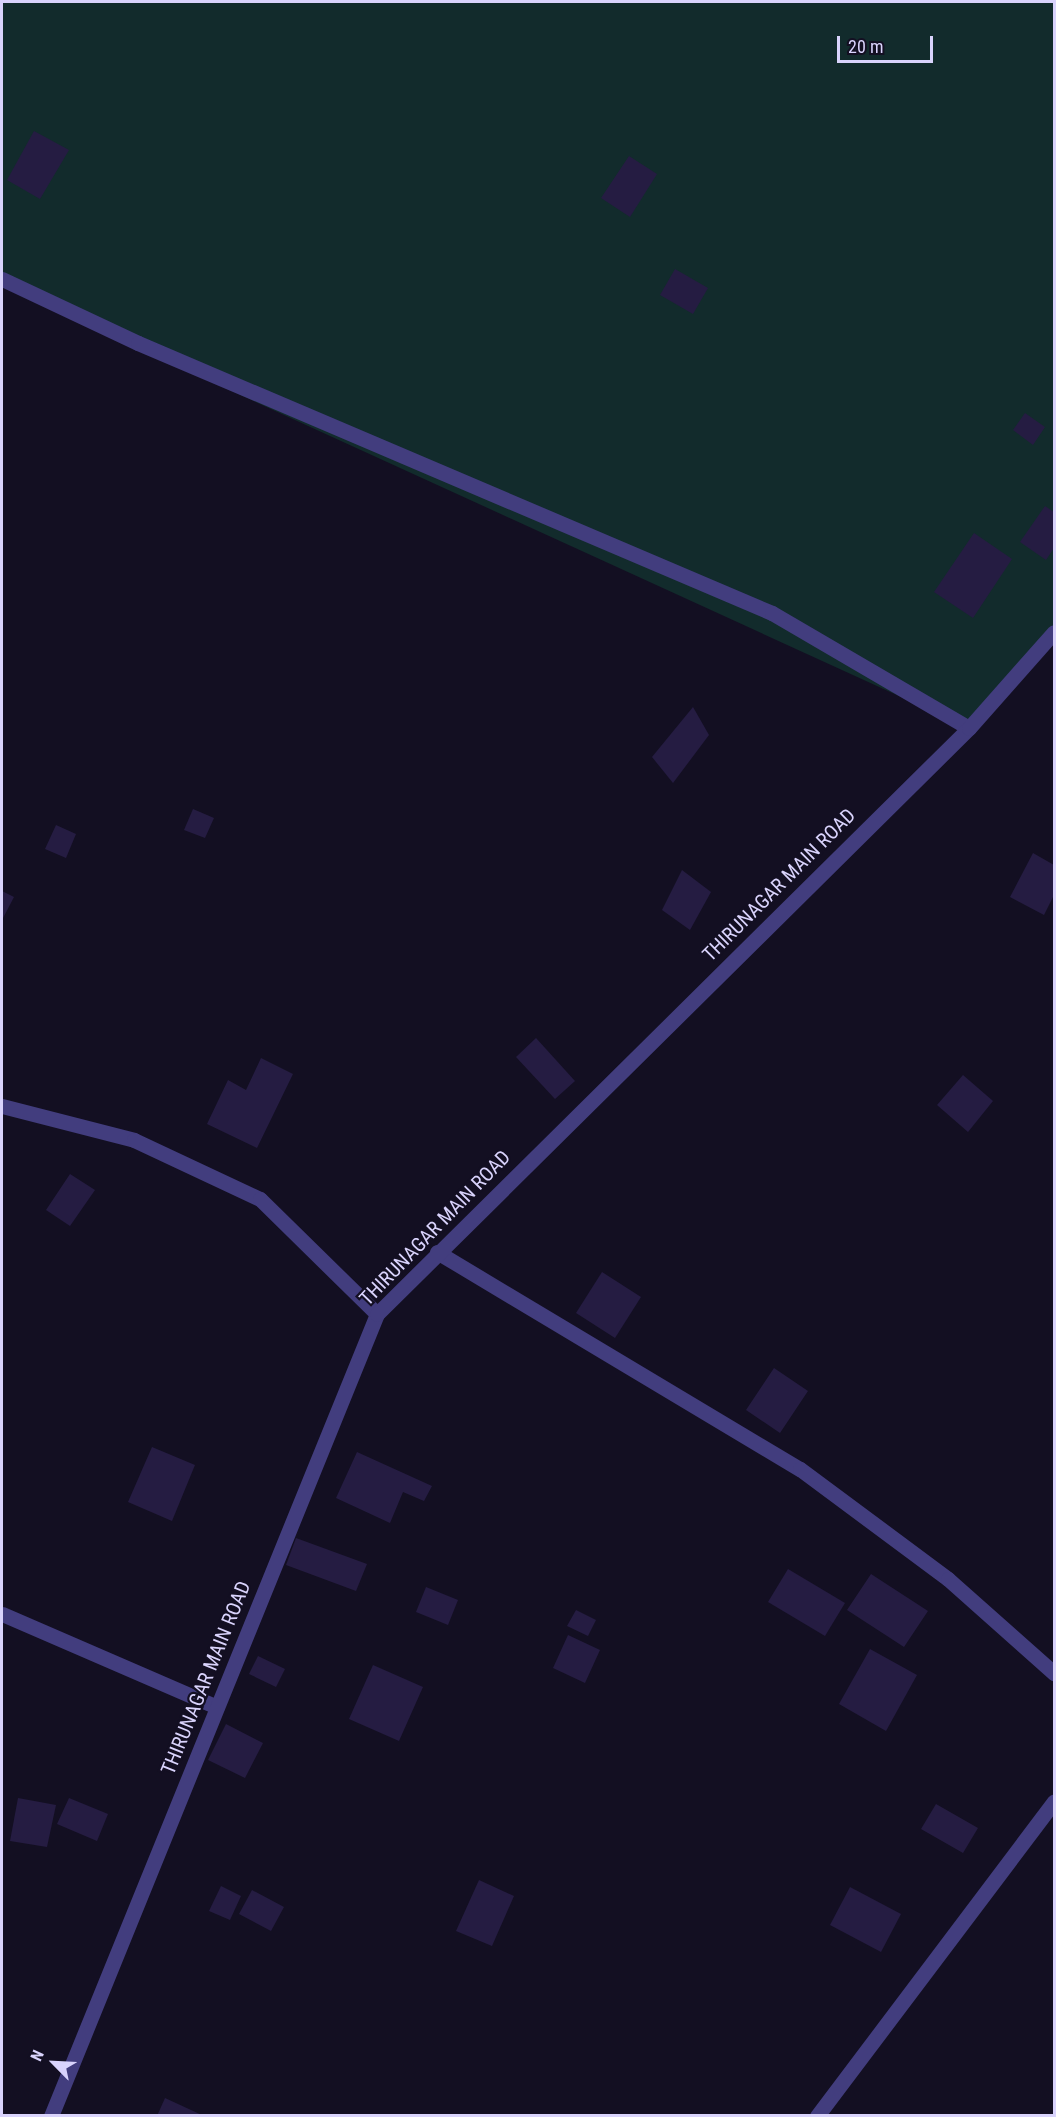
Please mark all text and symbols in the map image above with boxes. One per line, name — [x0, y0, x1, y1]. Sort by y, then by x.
scale bar — [840, 24, 936, 62]
text: 20 m — [848, 36, 883, 57]
street label: THIRUNAGAR MAIN ROAD — [698, 804, 860, 966]
street label: THIRUNAGAR MAIN ROAD — [355, 1145, 515, 1311]
street label: THIRUNAGAR MAIN ROAD — [156, 1578, 256, 1778]
north arrow — [24, 2033, 84, 2093]
text: N — [26, 2047, 48, 2064]

